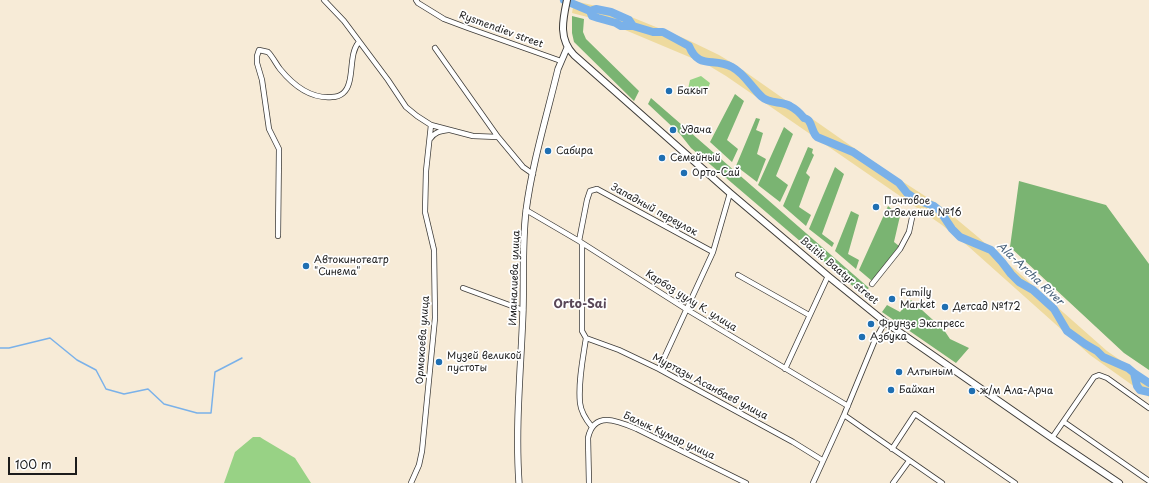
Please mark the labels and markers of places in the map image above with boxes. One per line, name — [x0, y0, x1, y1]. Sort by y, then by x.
place label: Бакыт — [677, 85, 708, 97]
marker: Бакыт — [664, 86, 674, 96]
place label: Удача — [681, 124, 711, 136]
marker: Удача — [668, 125, 678, 135]
place label: Сабира — [556, 145, 593, 157]
marker: Сабира — [543, 146, 553, 156]
place label: Семейный — [670, 152, 721, 164]
marker: Семейный — [657, 153, 667, 163]
place label: Орто-Сай — [692, 167, 740, 179]
marker: Орто-Сай — [679, 168, 689, 178]
place label: Почтовое отделение №16 — [884, 195, 961, 218]
marker: Почтовое отделение №16 — [871, 202, 881, 212]
place label: Автокинотеатр "Синема" — [314, 254, 389, 278]
marker: Автокинотеатр "Синема" — [301, 261, 311, 271]
place label: Family Market — [900, 287, 935, 310]
marker: Family Market — [887, 294, 897, 304]
place label: Детсад №172 — [953, 301, 1021, 313]
marker: Детсад №172 — [940, 302, 950, 312]
place label: Фрунзе Экспресс — [879, 318, 965, 330]
marker: Фрунзе Экспресс — [866, 319, 876, 329]
place label: Азбука — [870, 331, 907, 343]
marker: Азбука — [857, 332, 867, 342]
place label: Музей великой пустоты — [447, 350, 522, 374]
marker: Музей великой пустоты — [434, 357, 444, 367]
place label: Алтыным — [907, 366, 953, 378]
marker: Алтыным — [894, 367, 904, 377]
place label: Байхан — [899, 384, 935, 396]
marker: Байхан — [886, 385, 896, 395]
place label: ж/м Ала-Арча — [980, 385, 1053, 397]
marker: ж/м Ала-Арча — [967, 386, 977, 396]

